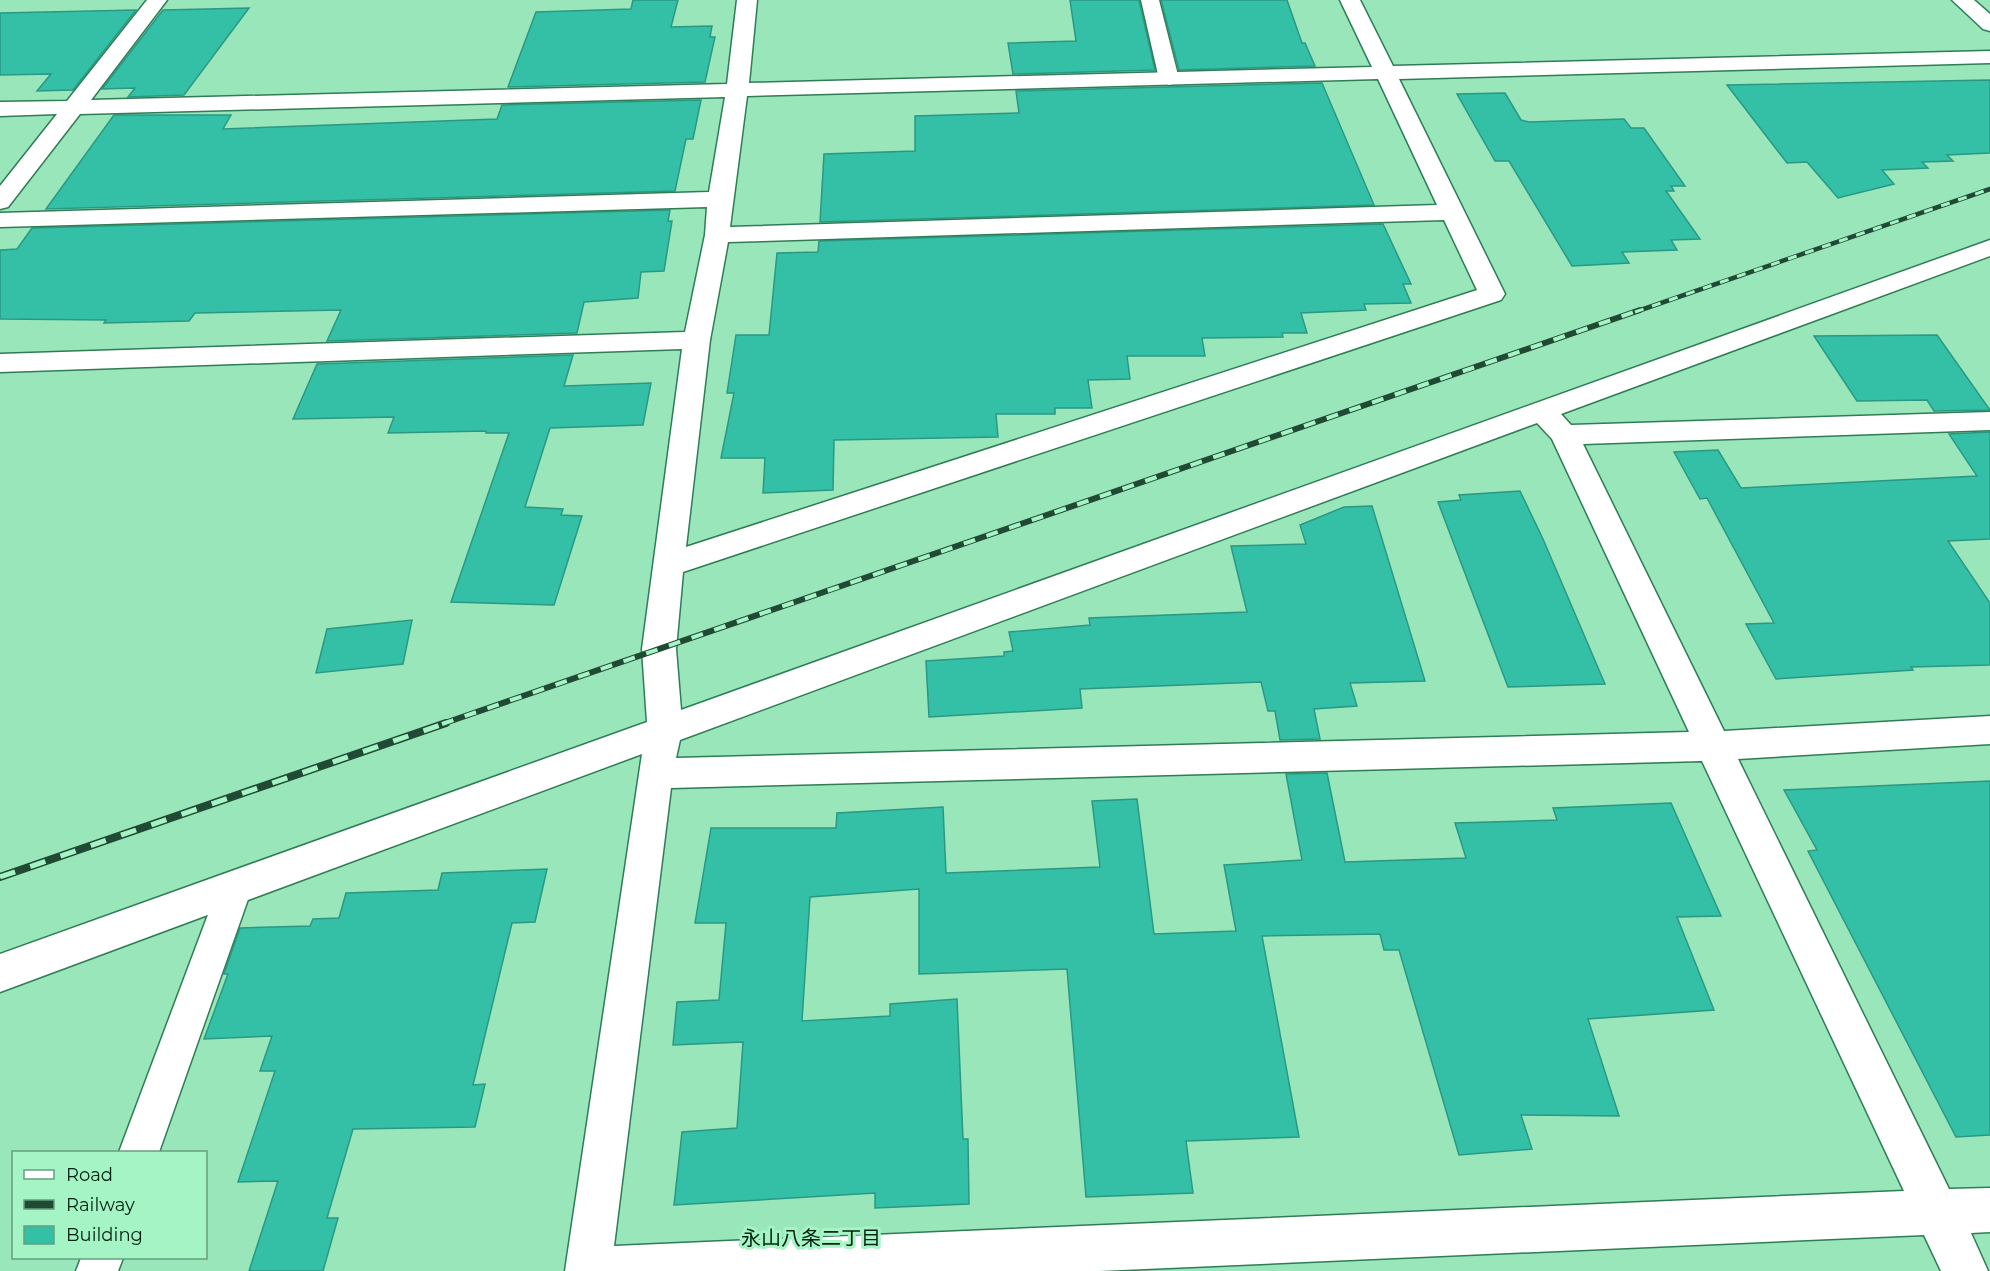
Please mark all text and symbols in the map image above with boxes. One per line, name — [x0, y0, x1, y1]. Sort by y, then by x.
legend — [12, 1151, 207, 1259]
text: Road — [66, 1164, 113, 1186]
text: Railway — [66, 1194, 135, 1216]
text: Building — [66, 1224, 143, 1246]
district label: 永山八条二丁目 — [741, 1226, 881, 1250]

